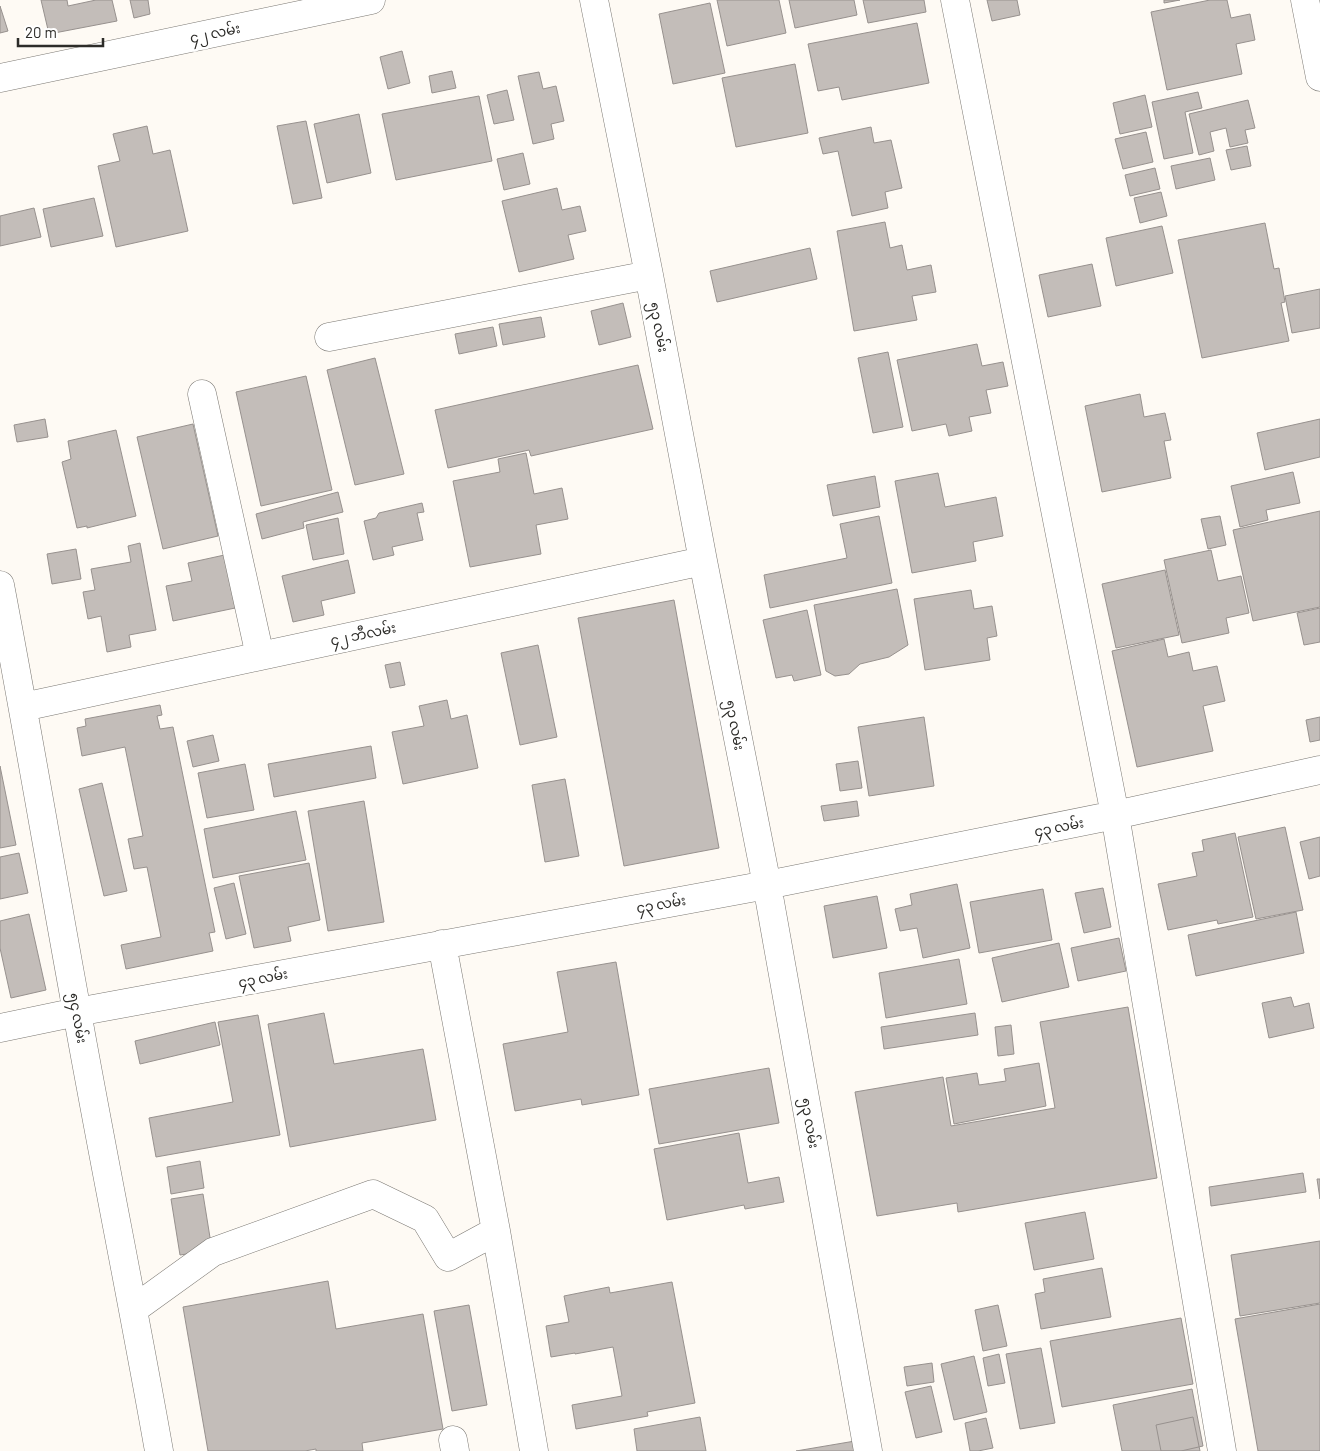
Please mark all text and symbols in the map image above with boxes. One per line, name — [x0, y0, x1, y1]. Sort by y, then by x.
scale bar — [18, 15, 102, 47]
street label: ၄၂ လမ်း — [188, 18, 242, 50]
text: 20 m — [25, 23, 57, 41]
street label: ၅၃ လမ်း — [642, 300, 674, 354]
street label: ၄၂ ဘီလမ်း — [328, 617, 398, 653]
street label: ၅၃ လမ်း — [718, 698, 750, 752]
street label: ၄၃ လမ်း — [1032, 812, 1086, 844]
street label: ၄၃ လမ်း — [635, 890, 688, 920]
street label: ၄၃ လမ်း — [236, 963, 290, 995]
street label: ၅၄ လမ်း — [62, 991, 92, 1045]
street label: ၅၃ လမ်း — [794, 1096, 824, 1150]

